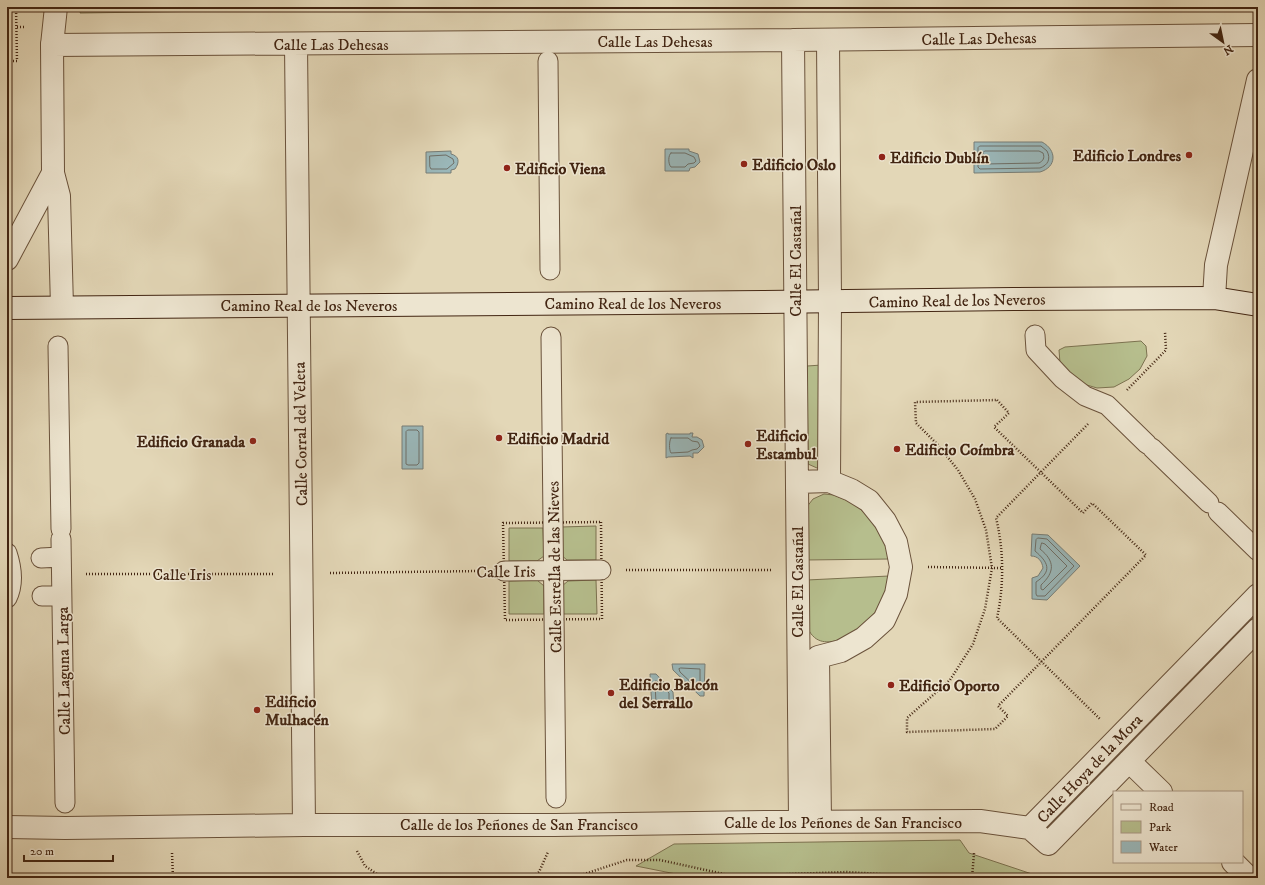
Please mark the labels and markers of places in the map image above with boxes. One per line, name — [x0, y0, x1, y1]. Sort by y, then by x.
place label: Edificio Londres — [1073, 146, 1182, 166]
place label: Edificio Dublín — [890, 148, 990, 168]
marker: Edificio Londres — [1184, 150, 1194, 160]
marker: Edificio Dublín — [877, 152, 887, 162]
place label: Edificio Oslo — [752, 155, 836, 175]
place label: Edificio Viena — [515, 159, 607, 179]
marker: Edificio Oslo — [739, 159, 749, 169]
marker: Edificio Viena — [502, 163, 512, 173]
place label: Edificio Estambul — [756, 426, 818, 464]
place label: Edificio Madrid — [507, 429, 610, 449]
place label: Edificio Granada — [136, 432, 246, 452]
marker: Edificio Madrid — [494, 433, 504, 443]
marker: Edificio Granada — [248, 436, 258, 446]
marker: Edificio Estambul — [743, 439, 753, 449]
place label: Edificio Coímbra — [905, 440, 1016, 460]
marker: Edificio Coímbra — [892, 444, 902, 454]
place label: Edificio Balcón del Serrallo — [619, 675, 719, 713]
place label: Edificio Oporto — [899, 676, 1000, 696]
marker: Edificio Oporto — [886, 680, 896, 690]
marker: Edificio Balcón del Serrallo — [606, 688, 616, 698]
place label: Edificio Mulhacén — [265, 692, 330, 730]
marker: Edificio Mulhacén — [252, 705, 262, 715]

